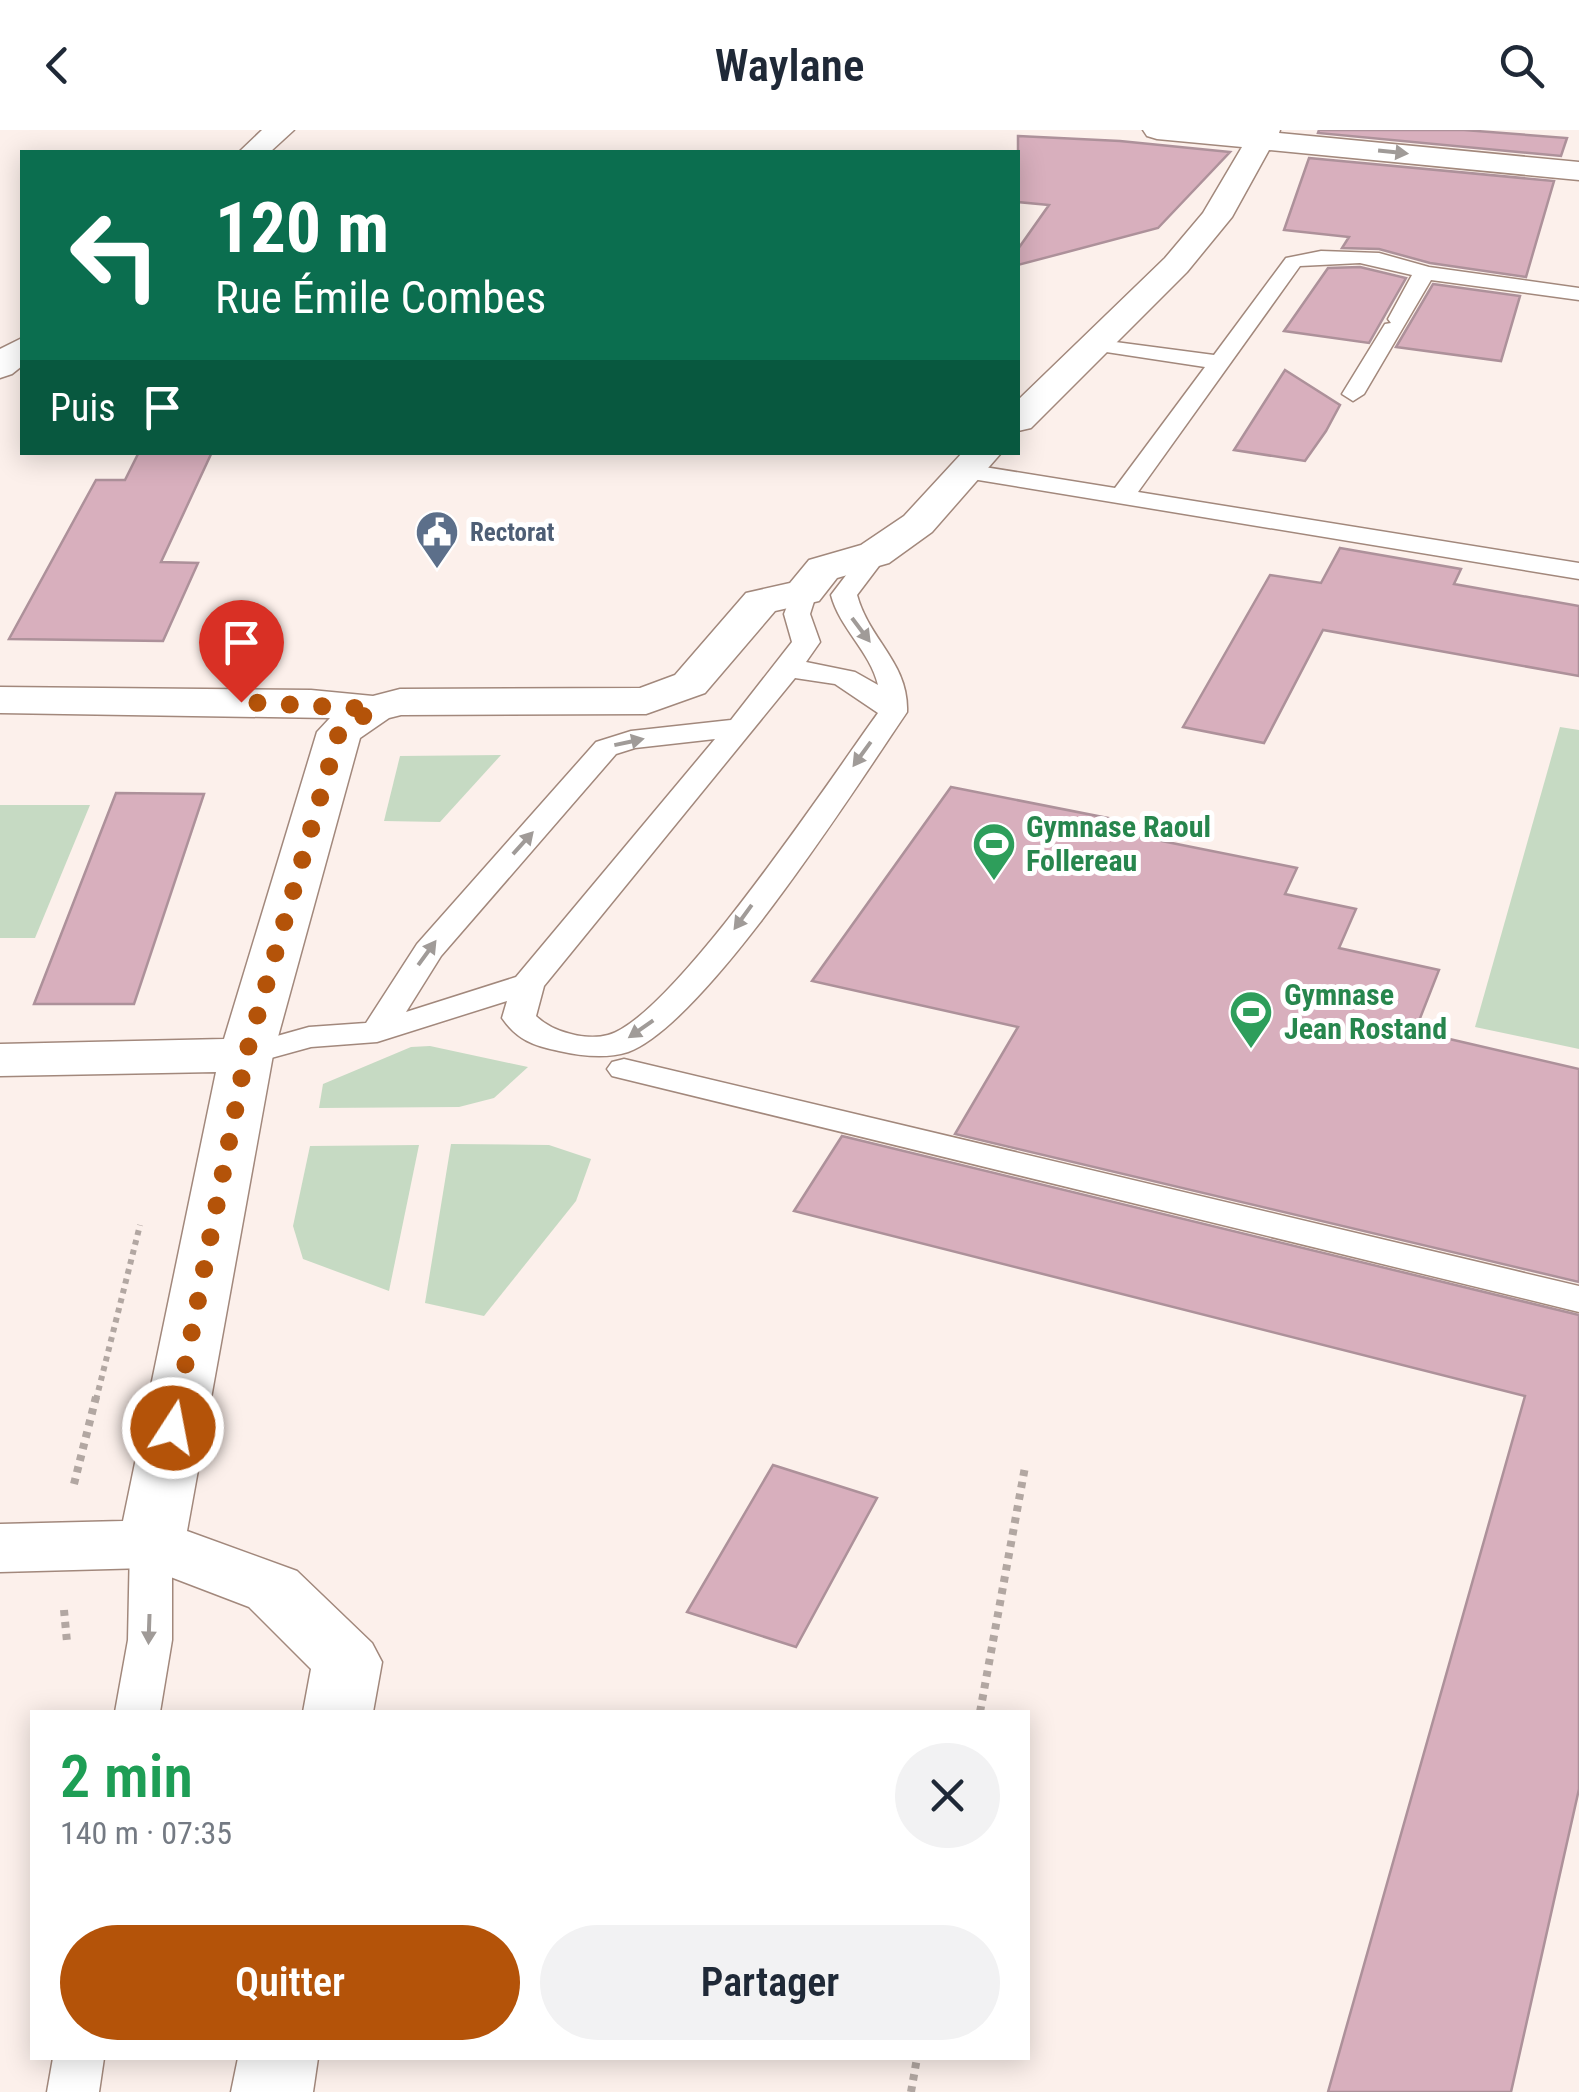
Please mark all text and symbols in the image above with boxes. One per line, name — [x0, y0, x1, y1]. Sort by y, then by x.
icon: back — [30, 38, 85, 93]
icon: search — [1494, 38, 1549, 93]
text: Waylane — [715, 39, 864, 92]
one-way arrow — [1377, 145, 1409, 161]
text: 120 m — [215, 187, 389, 269]
icon: left — [50, 190, 180, 320]
text: Rue Émile Combes — [215, 271, 546, 324]
icon: arrive — [135, 380, 190, 435]
text: Puis — [50, 386, 115, 430]
public building icon: Rectorat — [414, 509, 460, 570]
place label: Rectorat — [470, 518, 555, 547]
pin — [199, 600, 284, 703]
icon: arrive — [214, 615, 269, 670]
one-way arrow — [851, 617, 871, 643]
one-way arrow — [614, 734, 645, 750]
one-way arrow — [853, 741, 872, 767]
place label: Gymnase Raoul Follereau — [1026, 809, 1211, 878]
sports icon: Gymnase Raoul Follereau — [971, 821, 1017, 882]
one-way arrow — [511, 831, 534, 855]
one-way arrow — [733, 904, 753, 930]
one-way arrow — [417, 940, 437, 966]
place label: Gymnase Jean Rostand — [1284, 977, 1447, 1046]
sports icon: Gymnase Jean Rostand — [1228, 989, 1274, 1050]
one-way arrow — [628, 1019, 654, 1038]
position arrow — [121, 1376, 225, 1480]
one-way arrow — [141, 1613, 157, 1645]
text: 2 min — [60, 1741, 193, 1812]
button: close — [895, 1743, 1000, 1848]
text: 140 m · 07:35 — [60, 1814, 232, 1852]
button: Quitter — [60, 1925, 520, 2040]
button: Partager — [540, 1925, 1000, 2040]

